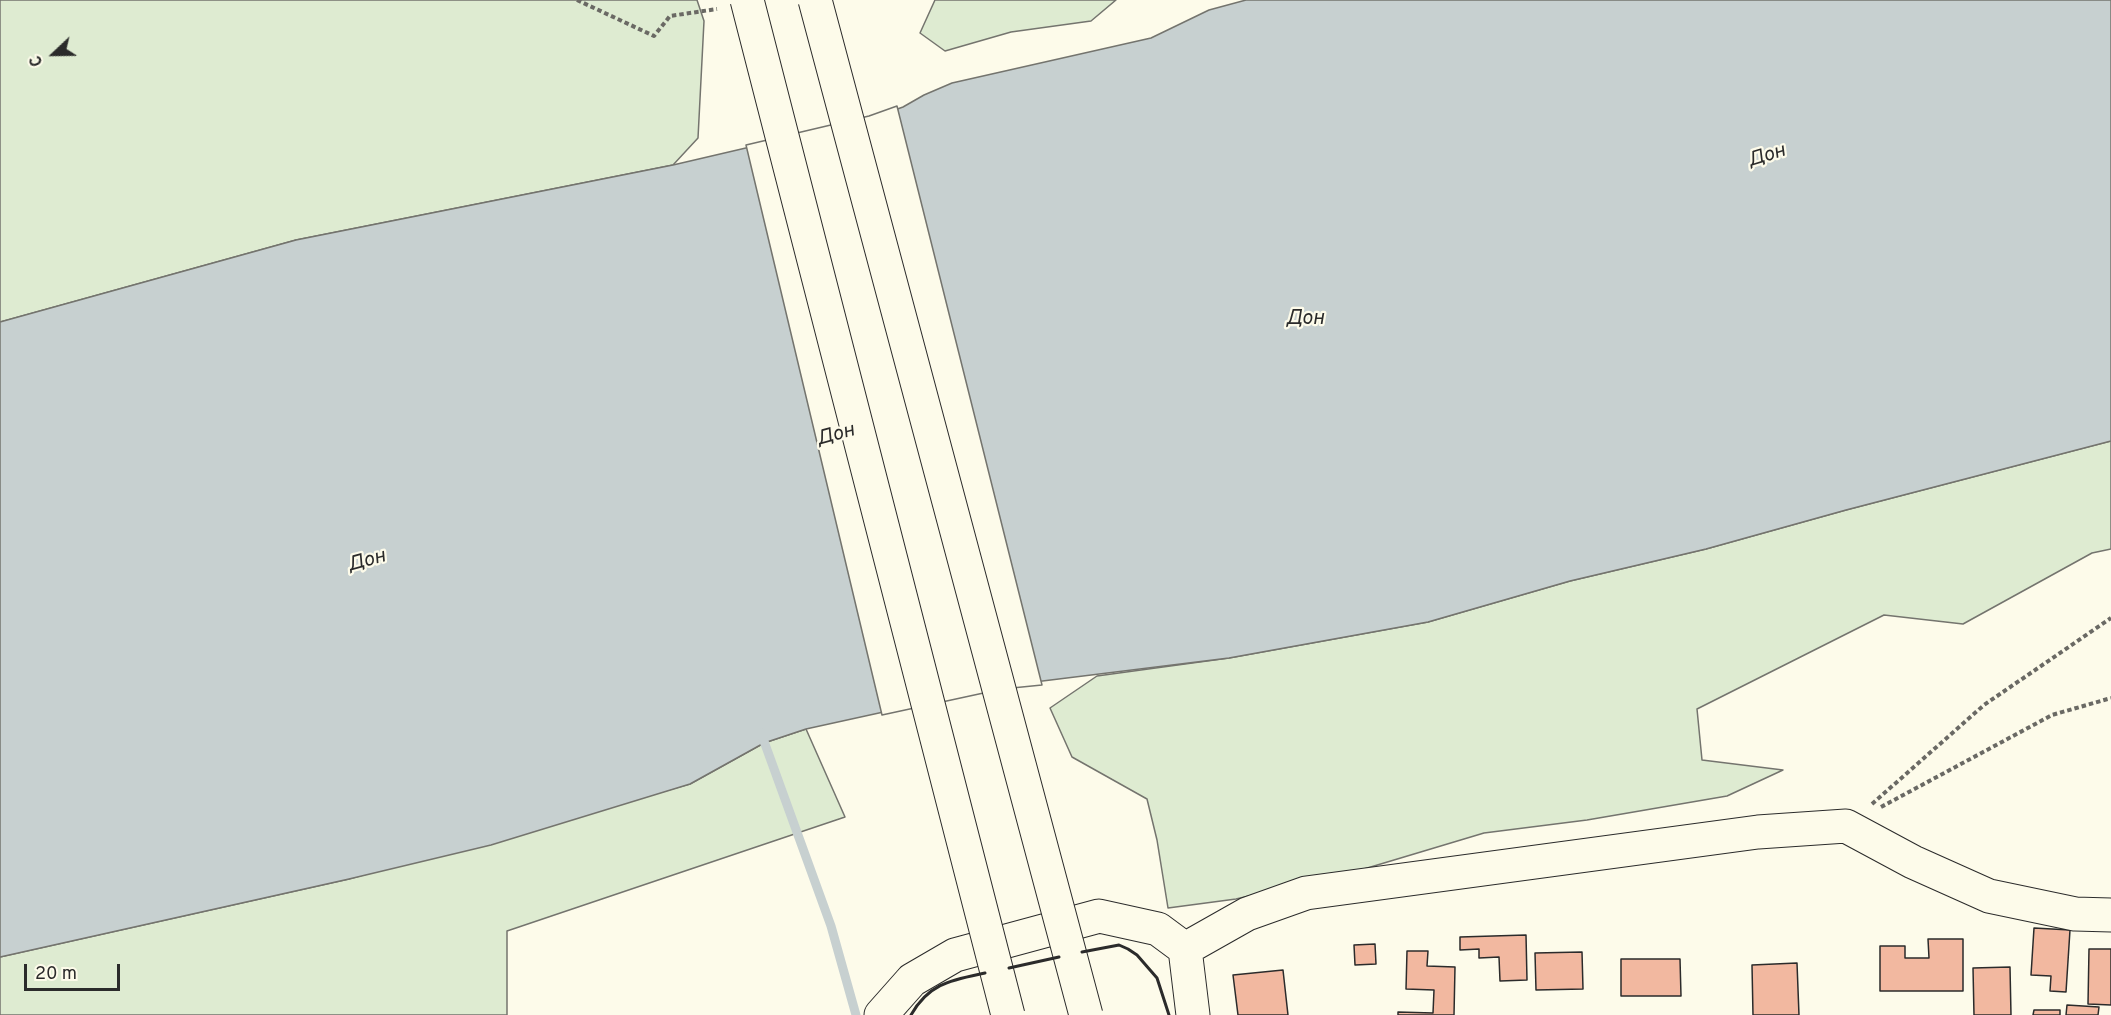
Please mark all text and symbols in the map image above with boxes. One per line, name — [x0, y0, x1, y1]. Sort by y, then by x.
north arrow — [24, 24, 84, 84]
text: С — [26, 52, 48, 69]
water label: Дон — [1745, 140, 1789, 174]
water label: Дон — [1286, 308, 1324, 332]
water label: Дон — [814, 419, 858, 453]
water label: Дон — [345, 545, 389, 579]
scale bar — [27, 952, 123, 990]
text: 20 m — [35, 963, 77, 986]

